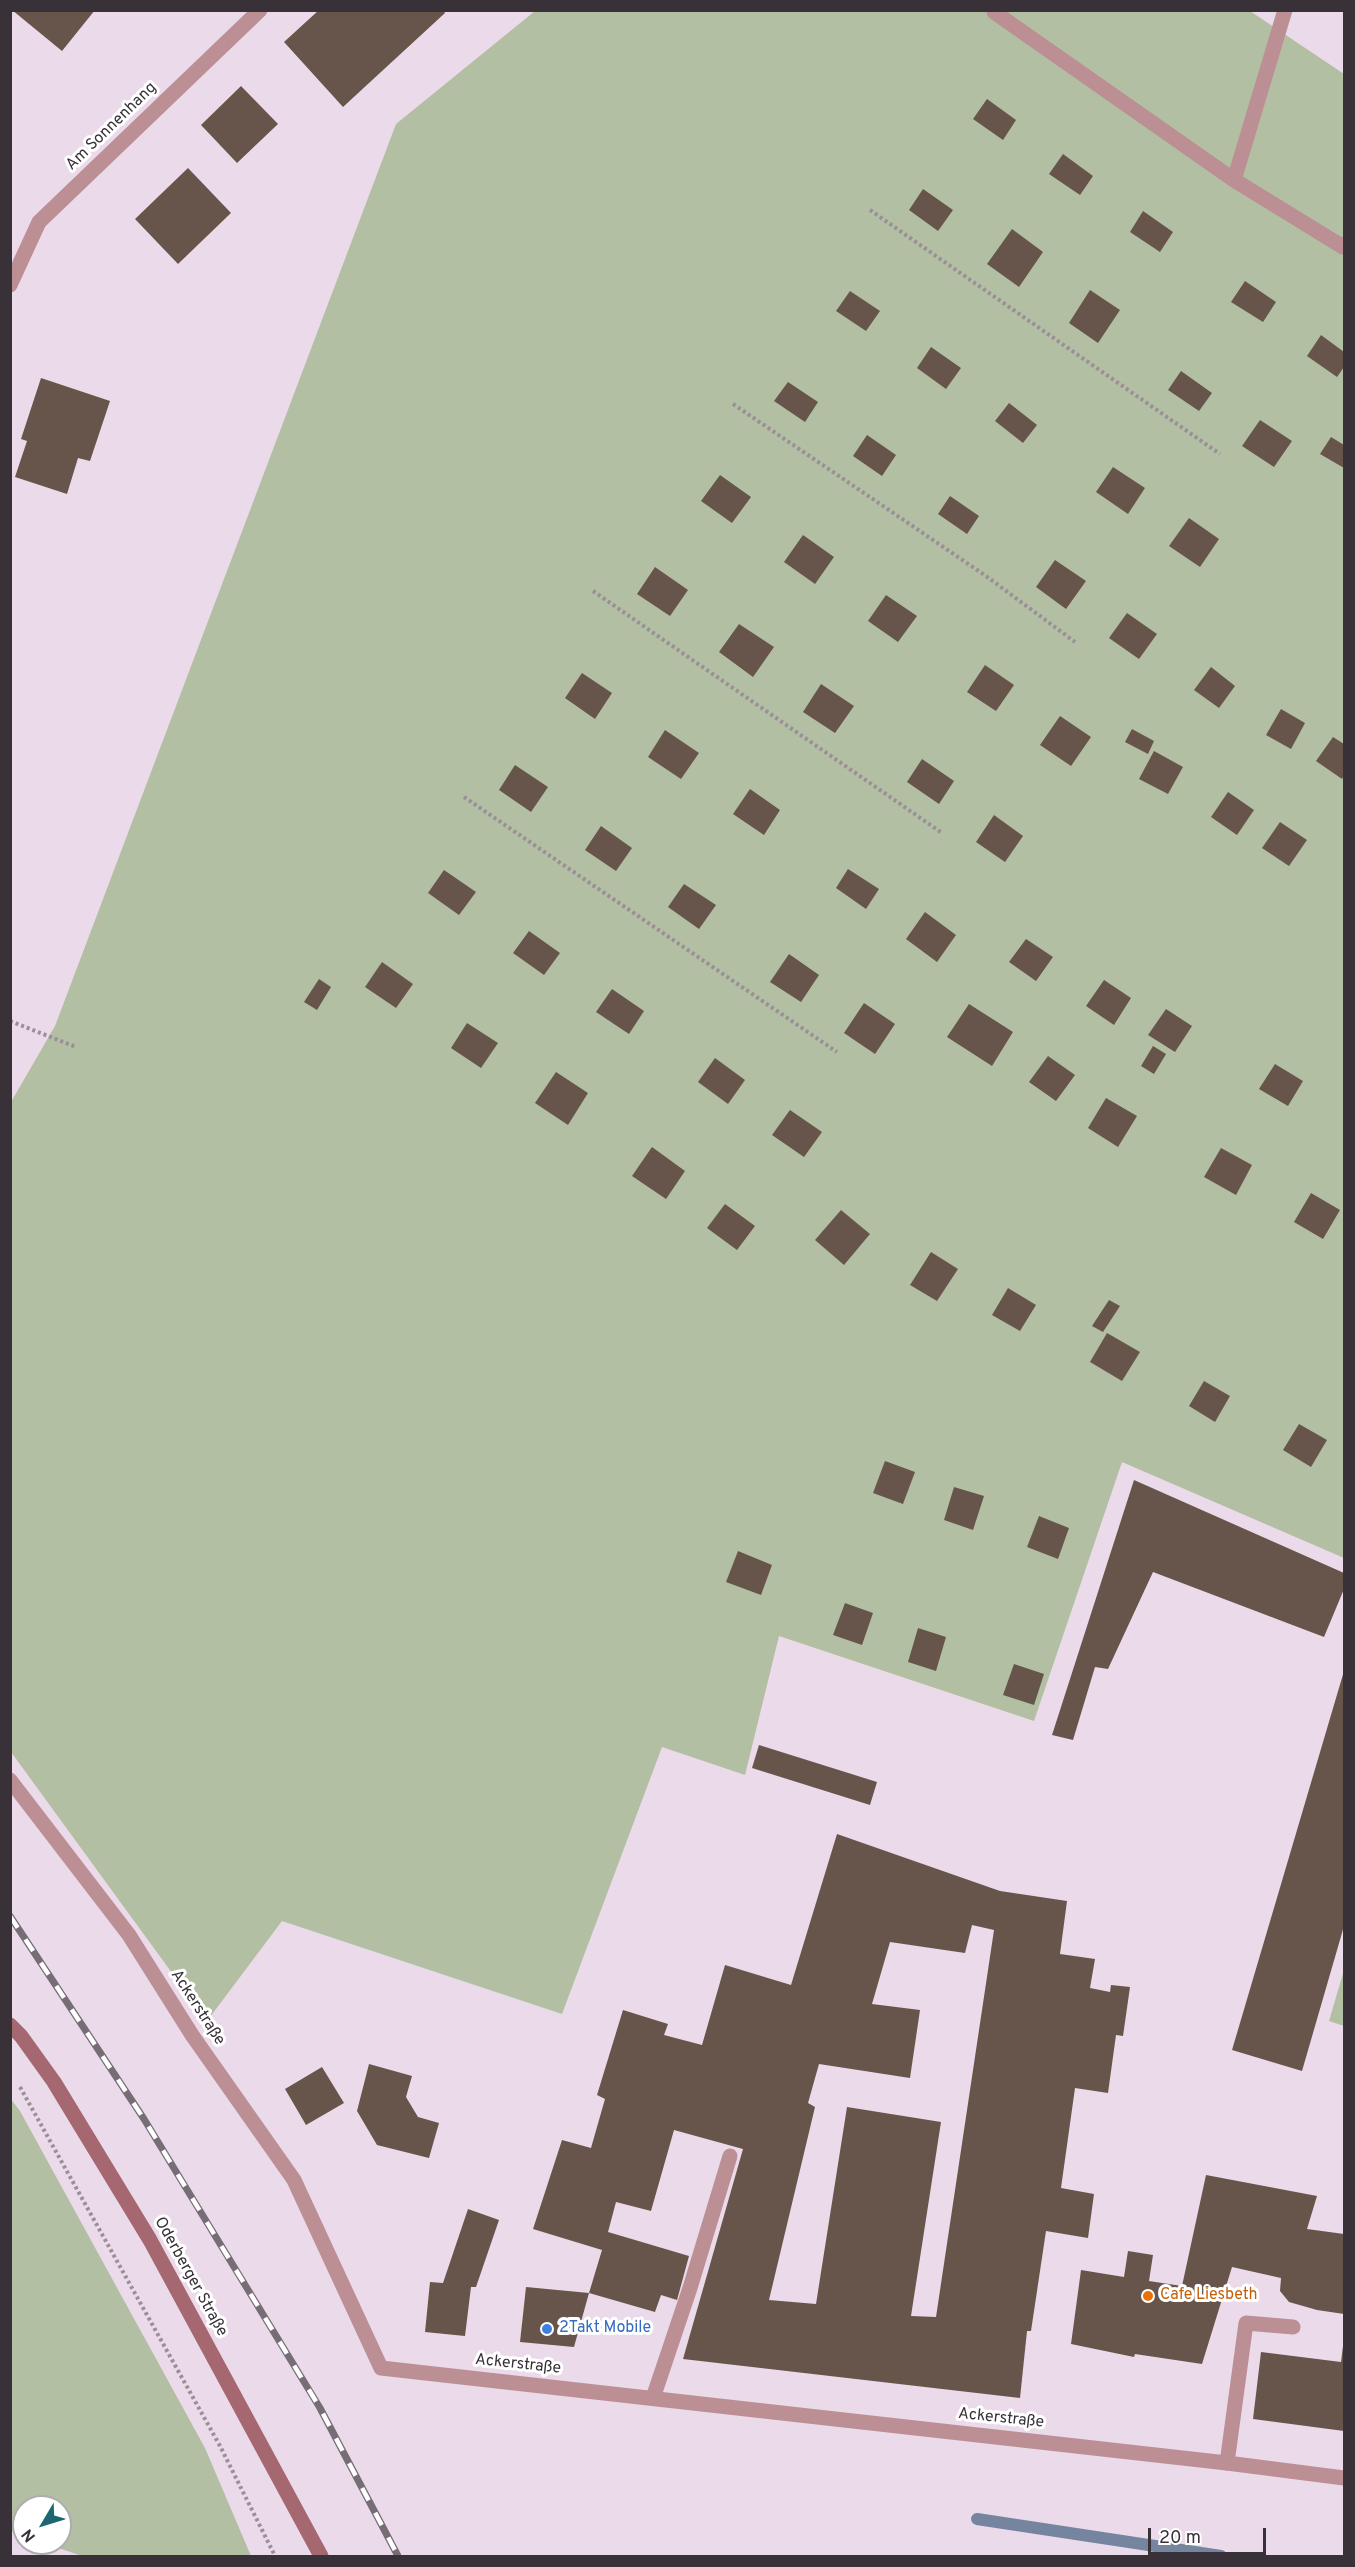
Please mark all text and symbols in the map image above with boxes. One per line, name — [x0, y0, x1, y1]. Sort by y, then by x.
street label: Am Sonnenhang — [63, 79, 161, 175]
street label: Ackerstraße — [166, 1967, 228, 2049]
street label: Oderberger Straße — [149, 2214, 231, 2340]
place label: Cafe Liesbeth — [1160, 2286, 1257, 2306]
marker: Cafe Liesbeth — [1141, 2289, 1155, 2303]
place label: 2Takt Mobile — [559, 2319, 651, 2339]
marker: 2Takt Mobile — [540, 2322, 554, 2336]
street label: Ackerstraße — [474, 2351, 562, 2379]
street label: Ackerstraße — [957, 2405, 1045, 2433]
north arrow — [12, 2495, 72, 2555]
scale bar — [1151, 2516, 1270, 2554]
text: N — [18, 2524, 41, 2546]
text: 20 m — [1159, 2527, 1201, 2550]

